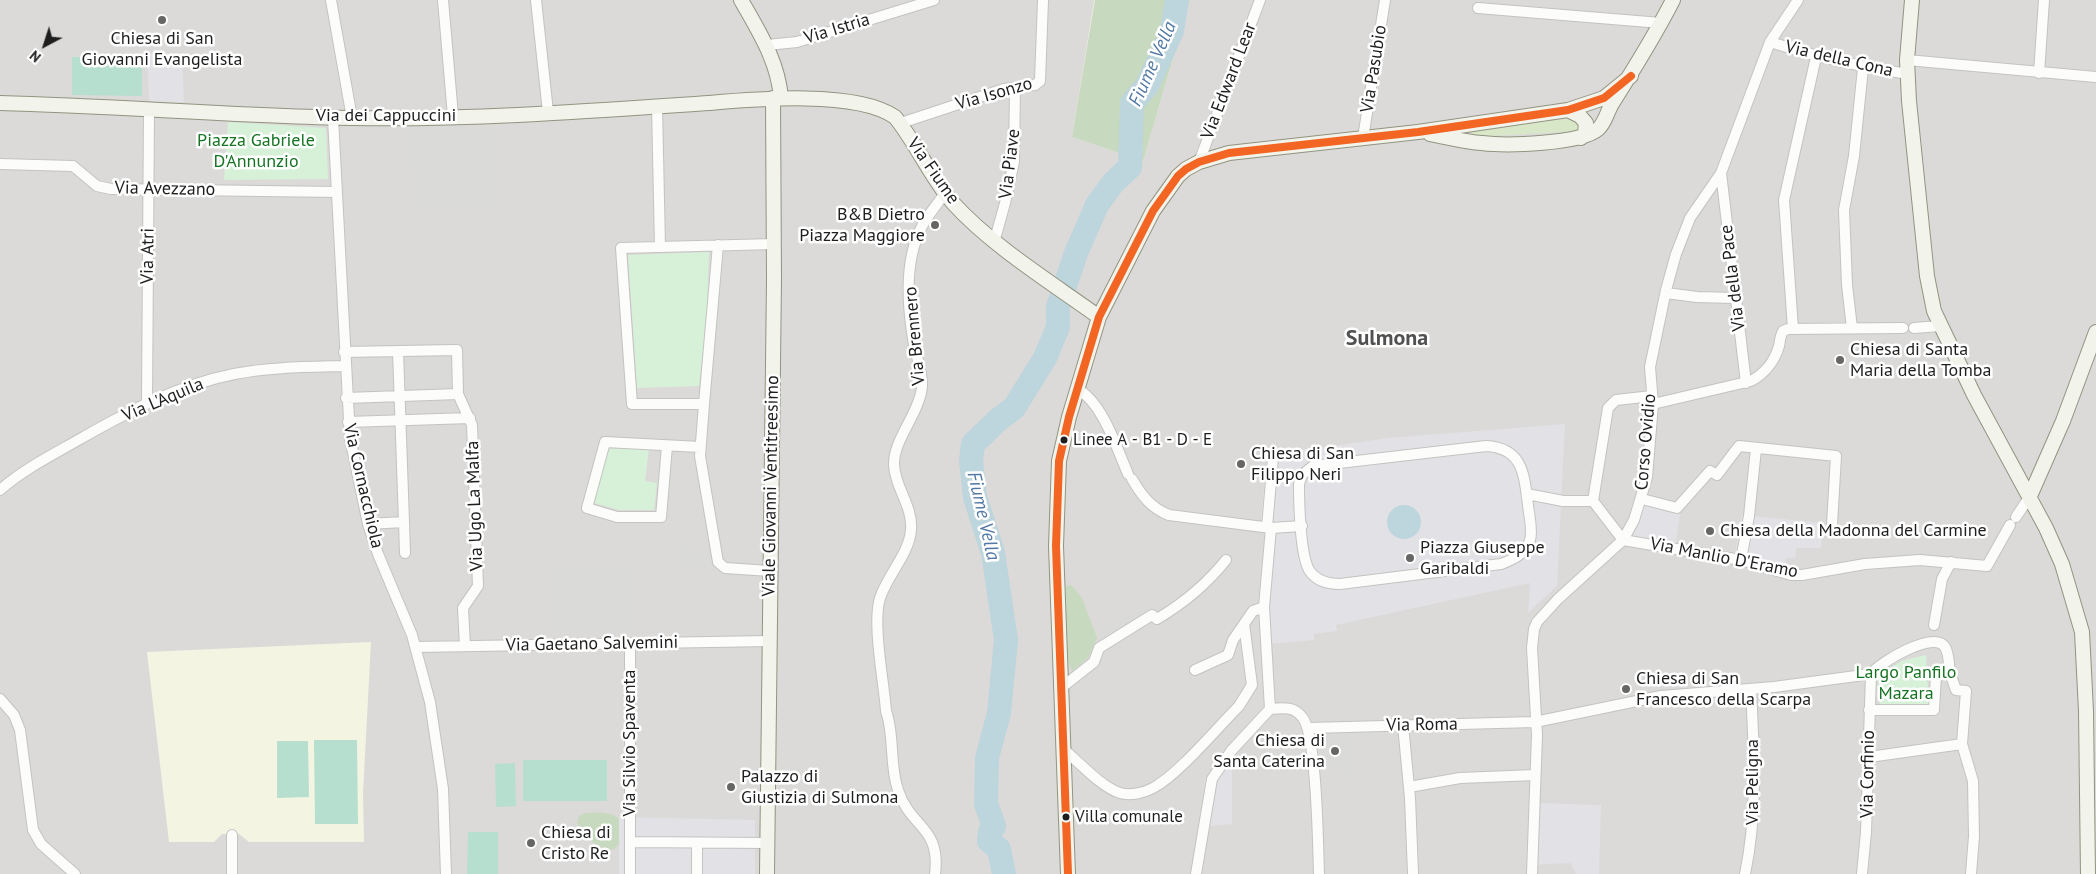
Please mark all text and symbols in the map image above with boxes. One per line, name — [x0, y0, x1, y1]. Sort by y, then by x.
street label: Via Istria — [802, 9, 872, 49]
marker: Chiesa di San Giovanni Evangelista — [156, 14, 168, 26]
water label: Fiume Vella — [1124, 18, 1182, 110]
north arrow — [20, 20, 70, 70]
street label: Via Edward Lear — [1197, 20, 1261, 142]
street label: Via Pasubio — [1356, 24, 1392, 114]
place label: Chiesa di San Giovanni Evangelista — [82, 28, 242, 70]
street label: Via della Cona — [1783, 36, 1895, 82]
text: N — [26, 47, 45, 66]
street label: Via Isonzo — [953, 73, 1035, 115]
street label: Via dei Cappuccini — [316, 105, 456, 127]
street label: Via Piave — [995, 128, 1025, 200]
park label: Piazza Gabriele D'Annunzio — [197, 130, 315, 172]
street label: Via Fiume — [902, 134, 964, 208]
street label: Via Avezzano — [115, 177, 215, 201]
place label: B&B Dietro Piazza Maggiore — [799, 204, 925, 246]
marker: B&B Dietro Piazza Maggiore — [929, 219, 941, 231]
street label: Via della Pace — [1716, 224, 1750, 332]
street label: Via Atri — [137, 228, 159, 284]
street label: Via Brennero — [900, 286, 930, 386]
district label: Sulmona — [1346, 326, 1428, 352]
place label: Chiesa di Santa Maria della Tomba — [1850, 339, 1992, 382]
marker: Chiesa di Santa Maria della Tomba — [1834, 354, 1846, 366]
street label: Via L'Aquila — [119, 373, 207, 427]
street label: Viale Giovanni Ventitreesimo — [758, 375, 784, 597]
street label: Corso Ovidio — [1631, 393, 1661, 491]
street label: Via Cornacchiola — [338, 422, 388, 550]
place label: Linee A - B1 - D - E — [1073, 430, 1212, 450]
marker: Linee A - B1 - D - E — [1059, 435, 1069, 445]
street label: Via Ugo La Malfa — [462, 440, 488, 572]
place label: Chiesa di San Filippo Neri — [1251, 443, 1354, 486]
marker: Chiesa di San Filippo Neri — [1235, 458, 1247, 470]
water label: Fiume Vella — [962, 469, 1004, 563]
place label: Chiesa della Madonna del Carmine — [1720, 520, 1987, 542]
marker: Chiesa della Madonna del Carmine — [1704, 525, 1716, 537]
street label: Via Manlio D'Eramo — [1648, 533, 1800, 583]
place label: Piazza Giuseppe Garibaldi — [1420, 537, 1545, 580]
marker: Piazza Giuseppe Garibaldi — [1404, 552, 1416, 564]
street label: Via Gaetano Salvemini — [505, 632, 679, 656]
park label: Largo Panfilo Mazara — [1856, 662, 1956, 704]
place label: Chiesa di San Francesco della Scarpa — [1636, 668, 1811, 711]
street label: Via Silvio Spaventa — [619, 669, 641, 817]
marker: Chiesa di San Francesco della Scarpa — [1620, 683, 1632, 695]
street label: Via Roma — [1386, 714, 1458, 736]
place label: Chiesa di Santa Caterina — [1213, 730, 1325, 772]
street label: Via Corfinio — [1856, 730, 1880, 818]
street label: Via Peligna — [1742, 739, 1764, 825]
marker: Chiesa di Santa Caterina — [1329, 745, 1341, 757]
place label: Palazzo di Giustizia di Sulmona — [741, 766, 899, 809]
marker: Palazzo di Giustizia di Sulmona — [725, 781, 737, 793]
place label: Villa comunale — [1075, 807, 1183, 827]
marker: Villa comunale — [1061, 812, 1071, 822]
place label: Chiesa di Cristo Re — [541, 822, 611, 864]
marker: Chiesa di Cristo Re — [525, 837, 537, 849]

